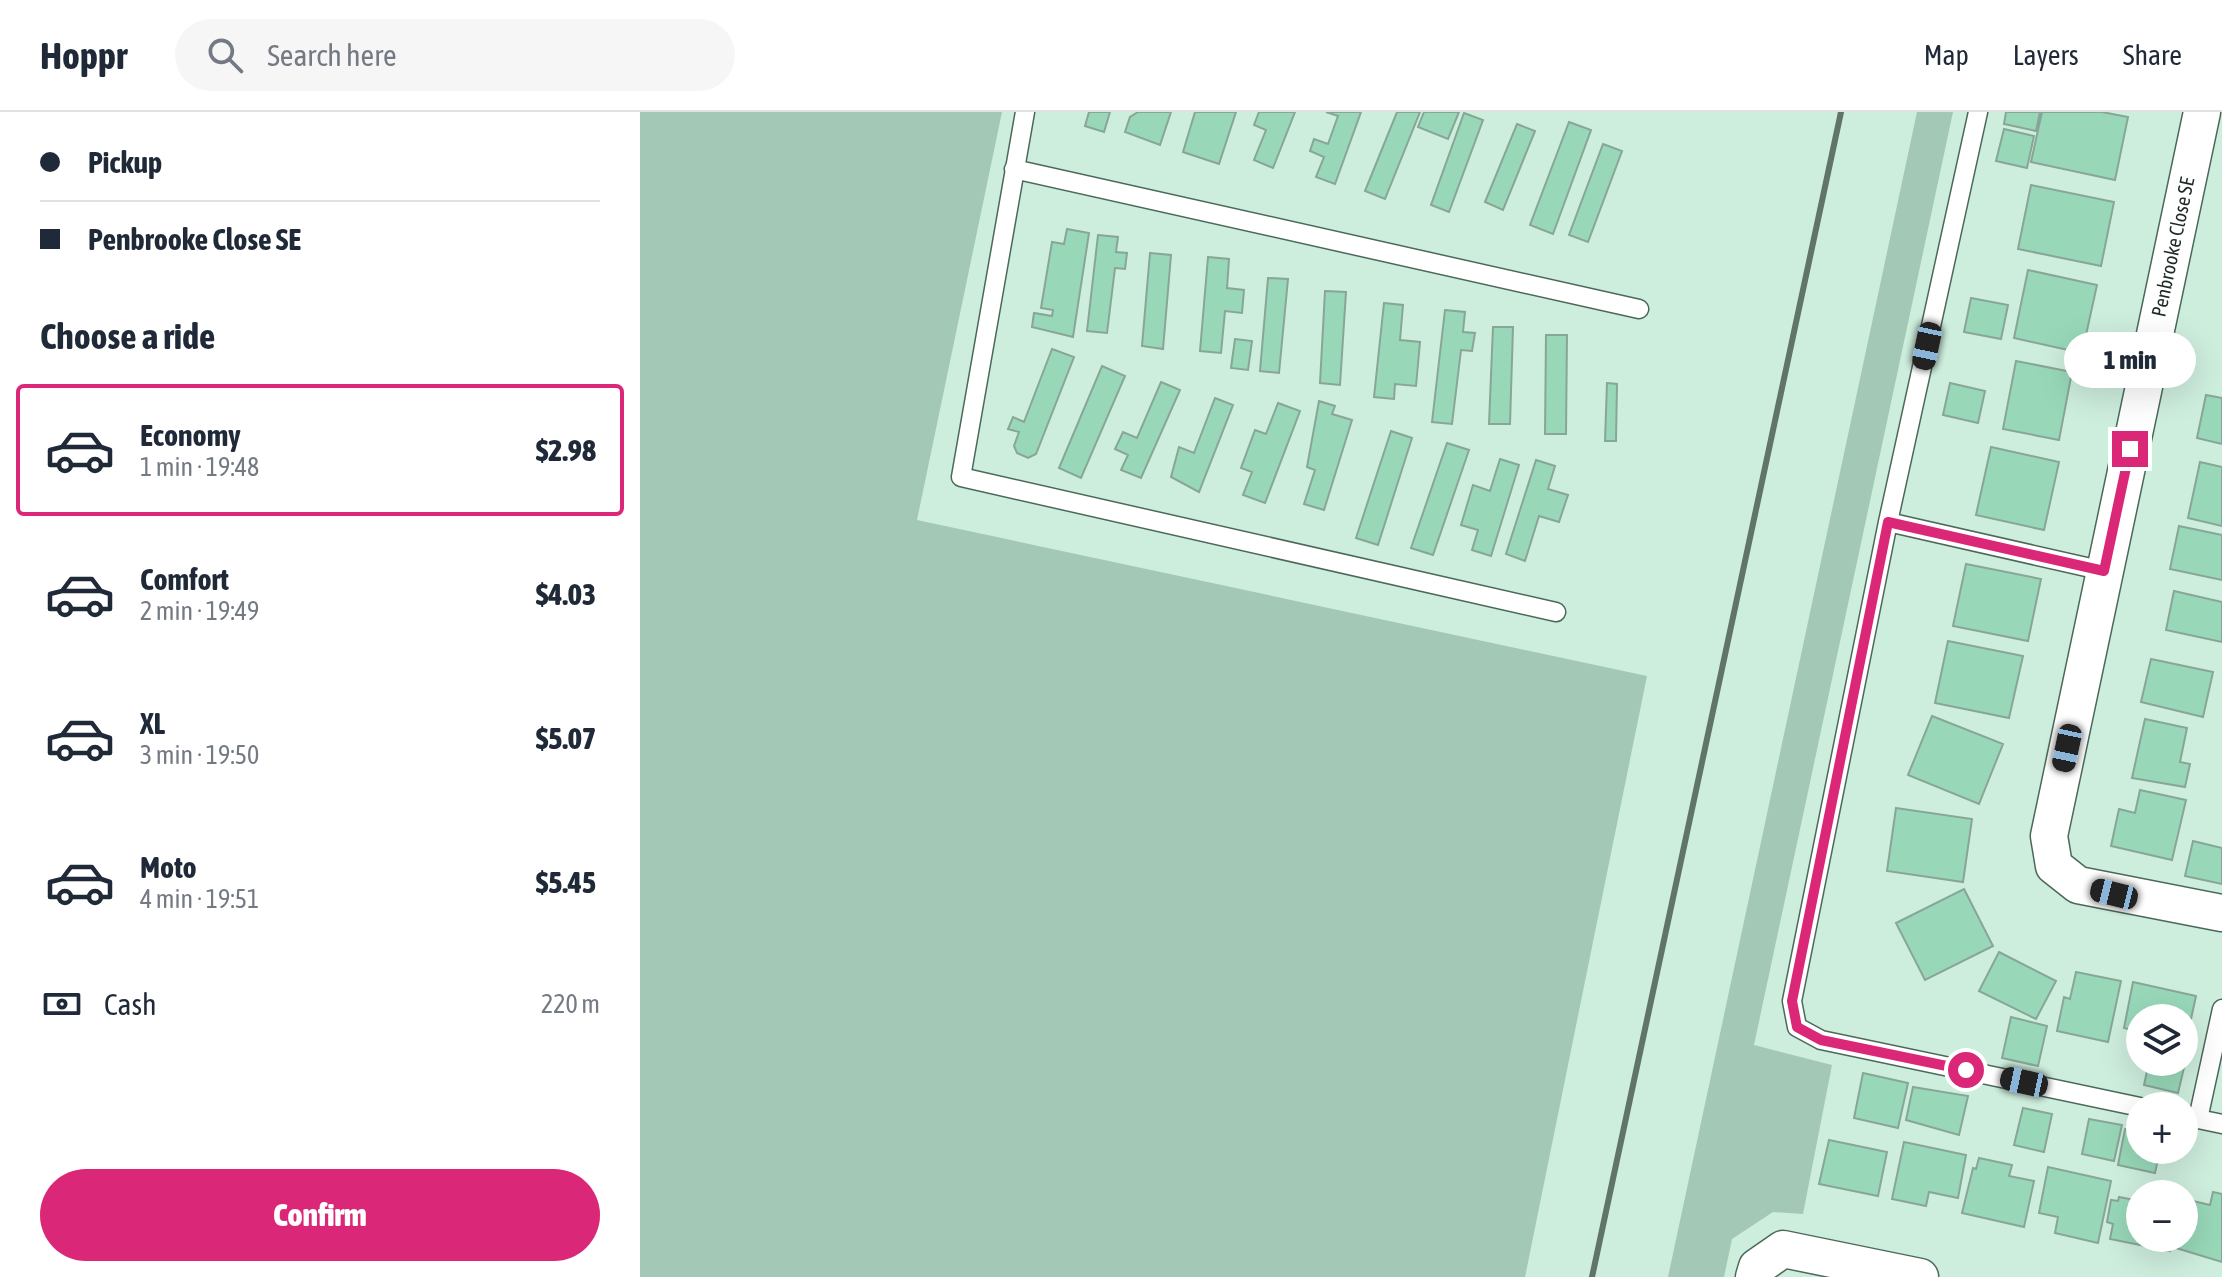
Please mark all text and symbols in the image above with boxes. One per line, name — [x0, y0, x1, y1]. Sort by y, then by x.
search box — [175, 19, 735, 91]
icon: search — [203, 33, 247, 77]
text: Hoppr — [40, 34, 127, 77]
text: Search here — [267, 38, 397, 72]
text: Map — [1924, 39, 1969, 71]
text: Layers — [2013, 39, 2079, 71]
text: Share — [2123, 39, 2182, 71]
text: Pickup — [88, 145, 162, 179]
street label: Penbrooke Close SE — [2146, 175, 2199, 319]
text: Penbrooke Close SE — [88, 222, 301, 256]
text: Choose a ride — [40, 315, 215, 357]
car — [1910, 320, 1944, 372]
callout: 1 min — [2064, 333, 2196, 389]
text: 1 min — [2103, 345, 2157, 375]
icon: car — [44, 414, 116, 486]
text: Economy — [140, 418, 241, 452]
route end — [2112, 431, 2148, 467]
text: $2.98 — [536, 433, 596, 467]
text: 1 min · 19:48 — [140, 452, 259, 482]
icon: car — [44, 558, 116, 630]
text: Comfort — [140, 562, 229, 596]
text: $4.03 — [536, 577, 596, 611]
text: 2 min · 19:49 — [140, 596, 259, 626]
icon: car — [44, 702, 116, 774]
text: XL — [140, 706, 165, 740]
text: $5.07 — [536, 721, 596, 755]
car — [2050, 722, 2084, 774]
text: 3 min · 19:50 — [140, 740, 259, 770]
icon: car — [44, 846, 116, 918]
text: Moto — [140, 850, 197, 884]
text: $5.45 — [536, 865, 596, 899]
car — [2088, 877, 2140, 911]
text: 4 min · 19:51 — [140, 884, 259, 914]
icon: cash — [40, 982, 84, 1026]
text: Cash — [104, 987, 157, 1021]
text: 220 m — [541, 989, 600, 1019]
map controls — [2126, 1004, 2198, 1252]
button: layers — [2126, 1004, 2198, 1076]
route start — [1948, 1052, 1984, 1088]
car — [1998, 1065, 2050, 1099]
button: + — [2126, 1092, 2198, 1164]
button: Confirm — [40, 1169, 600, 1261]
button: − — [2126, 1180, 2198, 1252]

